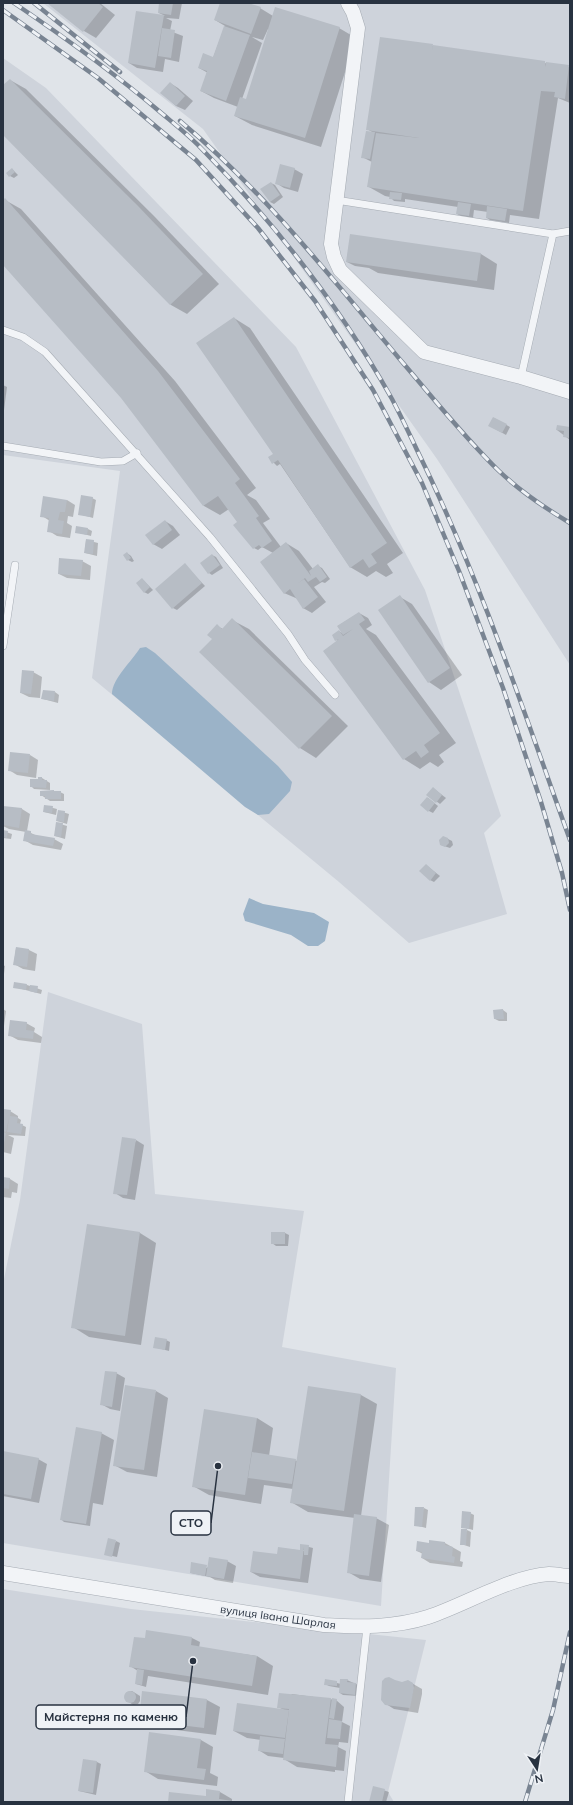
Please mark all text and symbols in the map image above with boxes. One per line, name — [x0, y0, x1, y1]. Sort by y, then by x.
callout: СТО — [171, 1511, 211, 1535]
text: СТО — [179, 1515, 203, 1530]
street label: вулиця Івана Шарлая — [219, 1602, 337, 1632]
callout: Майстерня по каменю — [36, 1705, 186, 1729]
text: Майстерня по каменю — [44, 1709, 178, 1724]
north arrow — [517, 1749, 557, 1789]
text: N — [534, 1771, 545, 1786]

